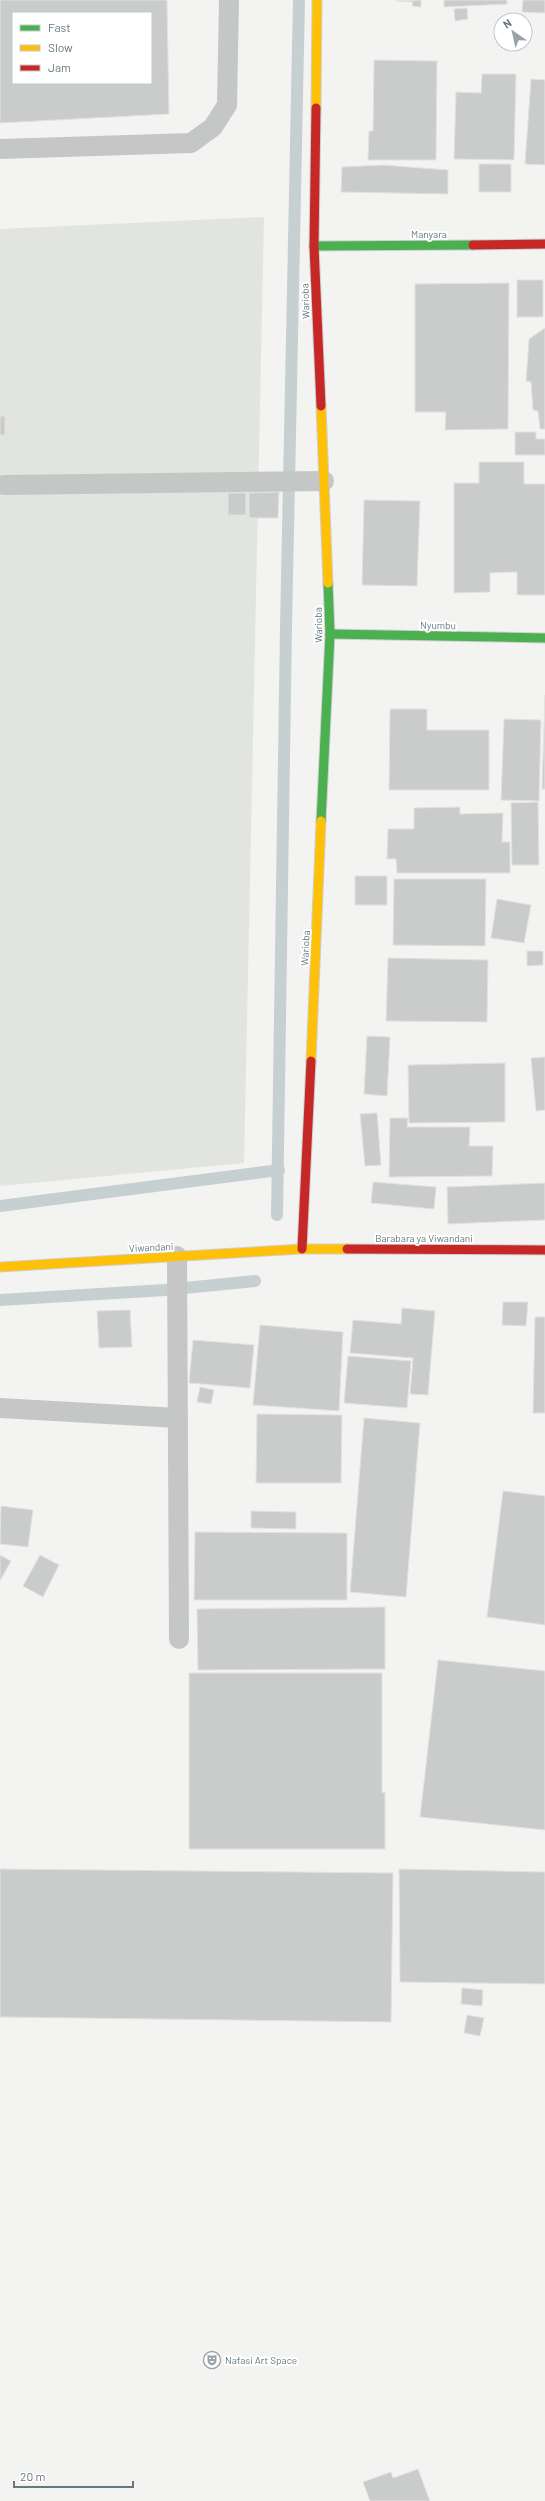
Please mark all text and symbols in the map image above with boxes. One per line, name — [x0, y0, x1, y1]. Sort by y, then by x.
legend — [12, 12, 152, 84]
north arrow — [493, 12, 533, 52]
text: N — [500, 16, 514, 31]
text: Fast — [48, 20, 71, 34]
text: Slow — [48, 40, 73, 54]
text: Jam — [48, 60, 71, 74]
street label: Manyara — [411, 228, 447, 240]
street label: Warioba — [298, 283, 312, 319]
street label: Warioba — [312, 607, 324, 643]
street label: Nyumbu — [420, 619, 456, 631]
street label: Warioba — [298, 930, 312, 966]
street label: Barabara ya Viwandani — [375, 1232, 473, 1244]
street label: Viwandani — [128, 1240, 174, 1254]
theatre icon: Nafasi Art Space — [202, 2350, 222, 2370]
place label: Nafasi Art Space — [225, 2354, 297, 2366]
scale bar — [14, 2463, 133, 2489]
text: 20 m — [20, 2469, 46, 2483]

